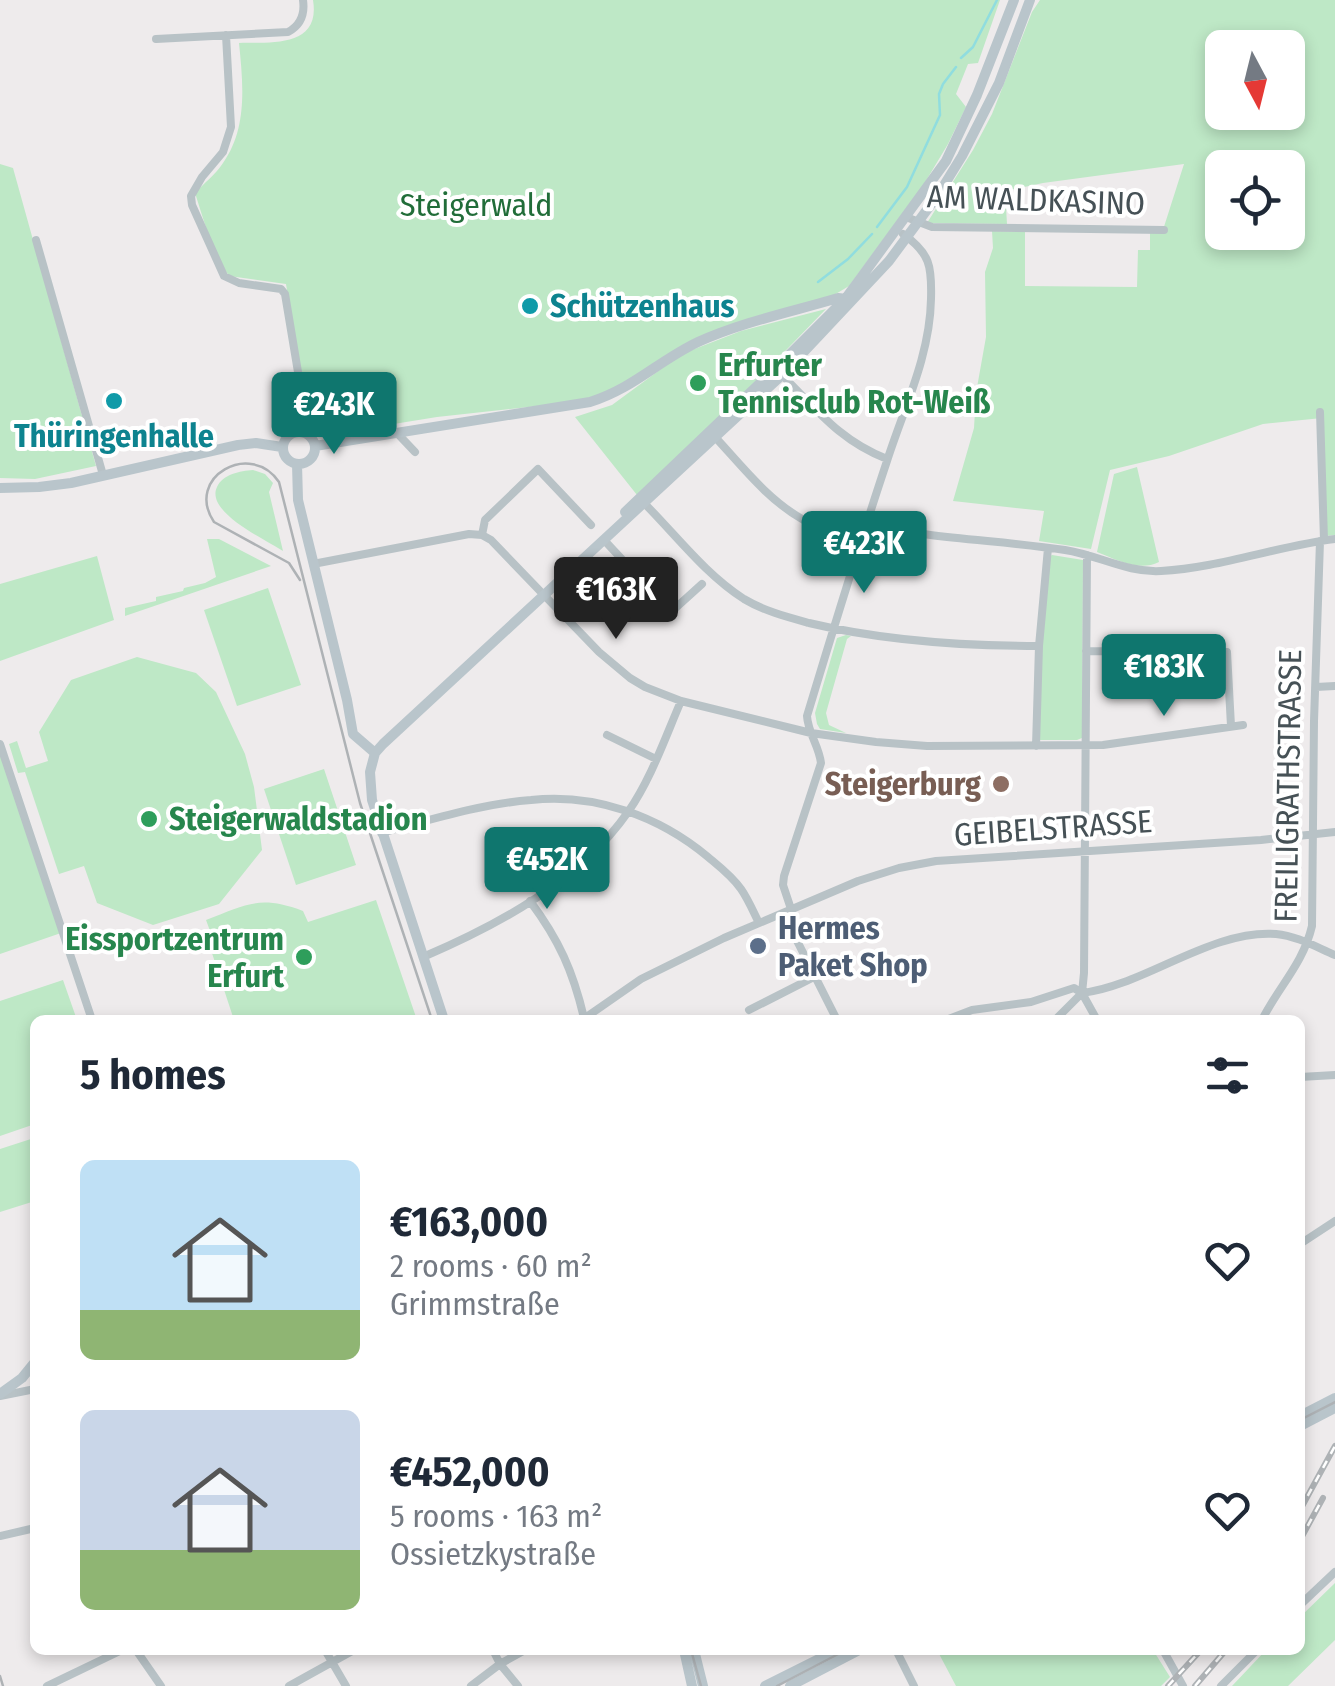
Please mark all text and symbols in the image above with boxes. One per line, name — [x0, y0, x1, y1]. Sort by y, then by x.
north arrow — [1205, 30, 1305, 130]
map controls — [1205, 30, 1305, 250]
button: locate — [1205, 150, 1305, 250]
street label: AM WALDKASINO — [926, 177, 1146, 223]
park label: Steigerwald — [400, 186, 552, 224]
place label: Schützenhaus — [550, 287, 735, 325]
marker: Schützenhaus — [519, 295, 541, 317]
place label: Erfurter Tennisclub Rot-Weiß — [718, 346, 991, 421]
pin: €243K — [264, 372, 404, 457]
marker: Erfurter Tennisclub Rot-Weiß — [687, 372, 709, 394]
text: €243K — [294, 385, 374, 423]
marker: Thüringenhalle — [103, 390, 125, 412]
place label: Thüringenhalle — [14, 417, 214, 455]
pin: €423K — [794, 511, 934, 596]
text: €423K — [824, 524, 904, 562]
pin: €163K — [546, 557, 686, 642]
text: €163K — [576, 570, 656, 608]
pin: €183K — [1094, 634, 1234, 719]
text: €183K — [1124, 647, 1204, 685]
street label: FREILIGRATHSTRASSE — [1267, 649, 1309, 923]
place label: Steigerburg — [825, 765, 981, 803]
marker: Steigerburg — [990, 773, 1012, 795]
place label: Steigerwaldstadion — [169, 800, 427, 838]
street label: GEIBELSTRASSE — [953, 802, 1153, 854]
marker: Steigerwaldstadion — [138, 808, 160, 830]
pin: €452K — [477, 827, 617, 912]
text: €452K — [507, 840, 588, 878]
place label: Hermes Paket Shop — [778, 909, 928, 984]
place label: Eissportzentrum Erfurt — [65, 920, 285, 995]
marker: Hermes Paket Shop — [747, 935, 769, 957]
marker: Eissportzentrum Erfurt — [293, 946, 315, 968]
icon: filters — [1200, 1048, 1255, 1103]
text: 5 homes — [80, 1050, 226, 1100]
text: €163,000 — [390, 1197, 548, 1247]
icon: home — [160, 1200, 280, 1320]
icon: heart — [1200, 1233, 1255, 1288]
text: 2 rooms · 60 m² — [390, 1247, 592, 1285]
text: Grimmstraße — [390, 1285, 560, 1323]
text: €452,000 — [390, 1447, 550, 1497]
icon: home — [160, 1450, 280, 1570]
icon: heart — [1200, 1483, 1255, 1538]
text: 5 rooms · 163 m² — [390, 1497, 602, 1535]
text: Ossietzkystraße — [390, 1535, 596, 1573]

